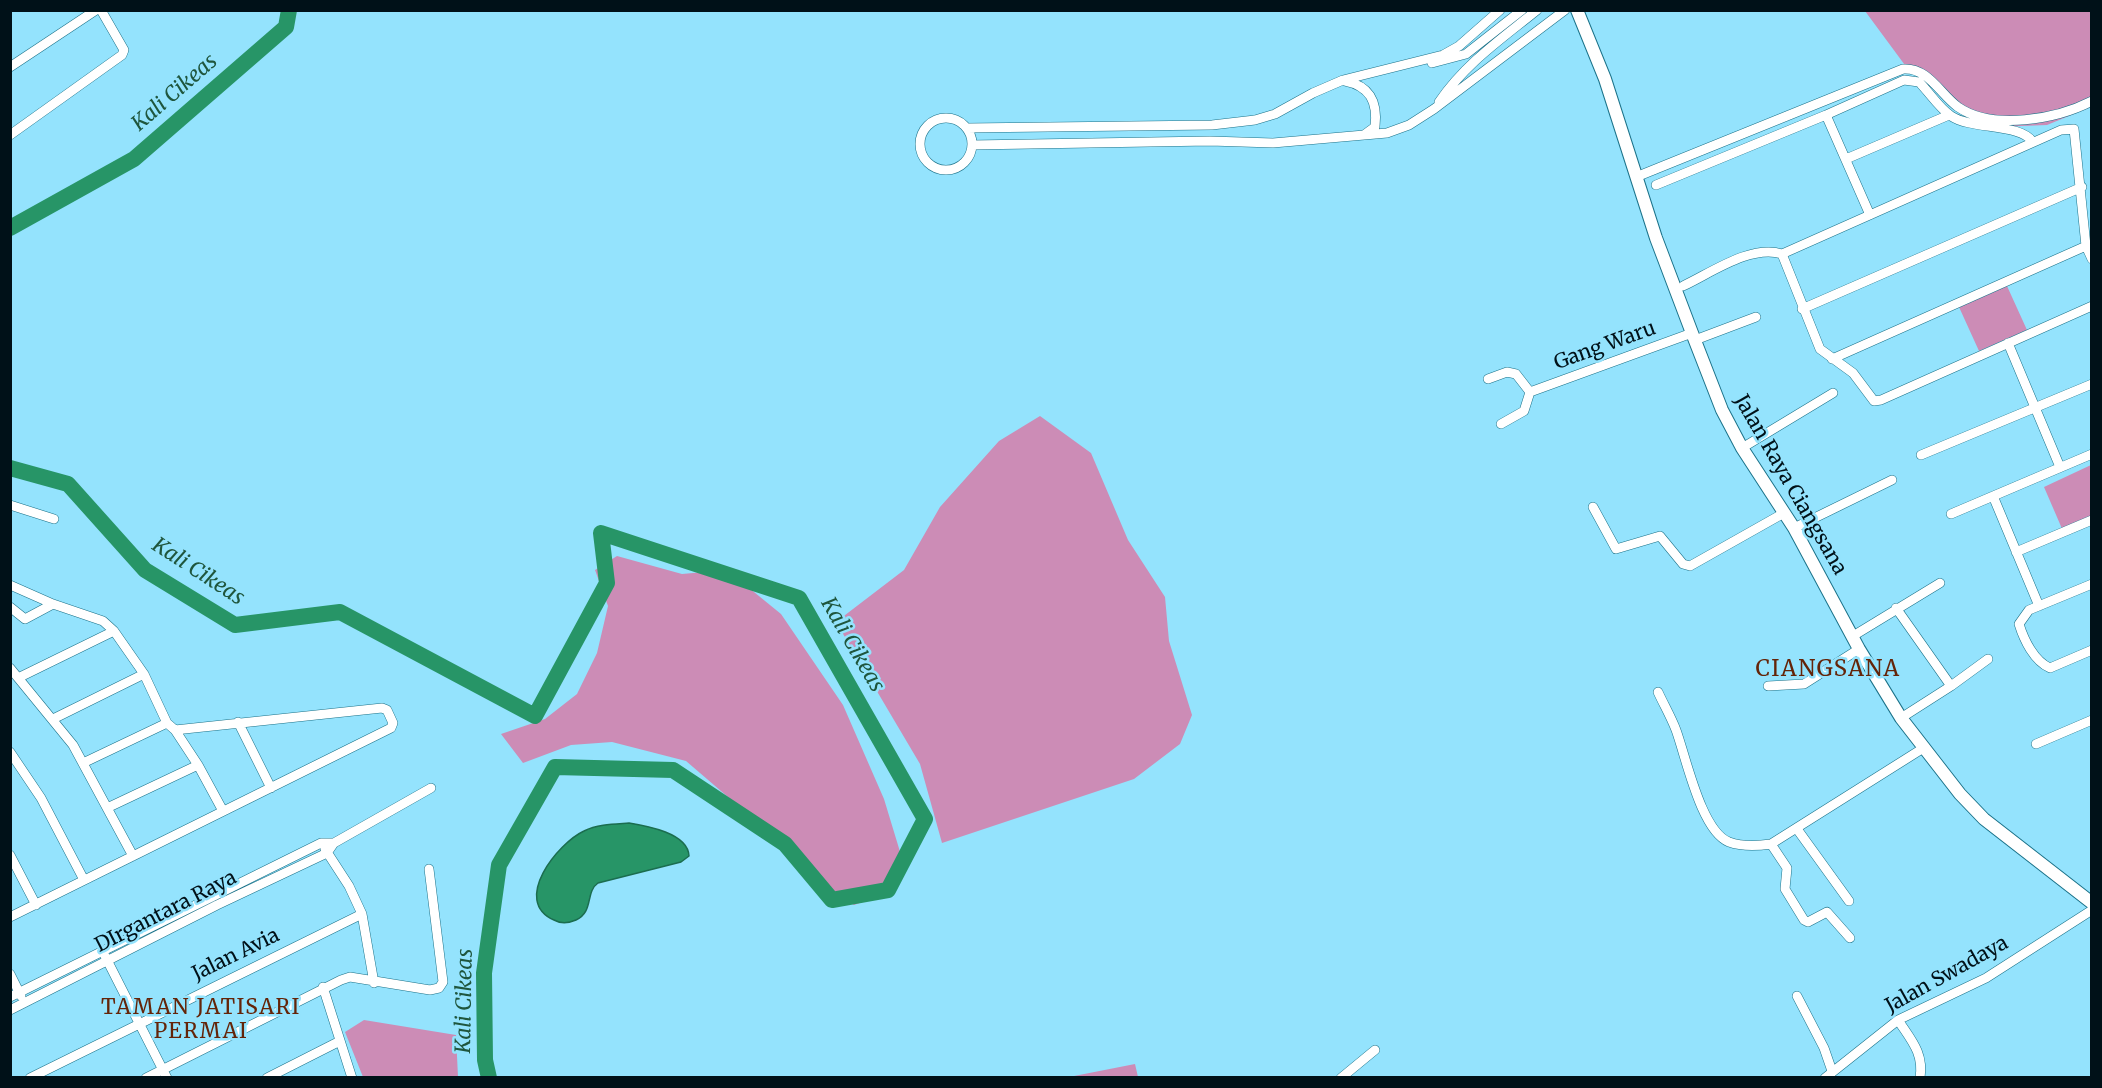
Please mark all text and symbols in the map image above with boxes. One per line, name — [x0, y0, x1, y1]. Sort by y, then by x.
water label: Kali Cikeas — [127, 49, 223, 137]
street label: Gang Waru — [1551, 317, 1659, 375]
street label: Jalan Raya Ciangsana — [1729, 391, 1851, 579]
water label: Kali Cikeas — [147, 533, 249, 611]
water label: Kali Cikeas — [815, 593, 889, 697]
district label: CIANGSANA — [1755, 657, 1901, 683]
street label: DIrgantara Raya — [91, 866, 241, 958]
street label: Jalan Avia — [188, 924, 284, 986]
street label: Jalan Swadaya — [1881, 931, 2013, 1019]
water label: Kali Cikeas — [451, 948, 479, 1054]
district label: TAMAN JATISARI PERMAI — [101, 995, 301, 1045]

